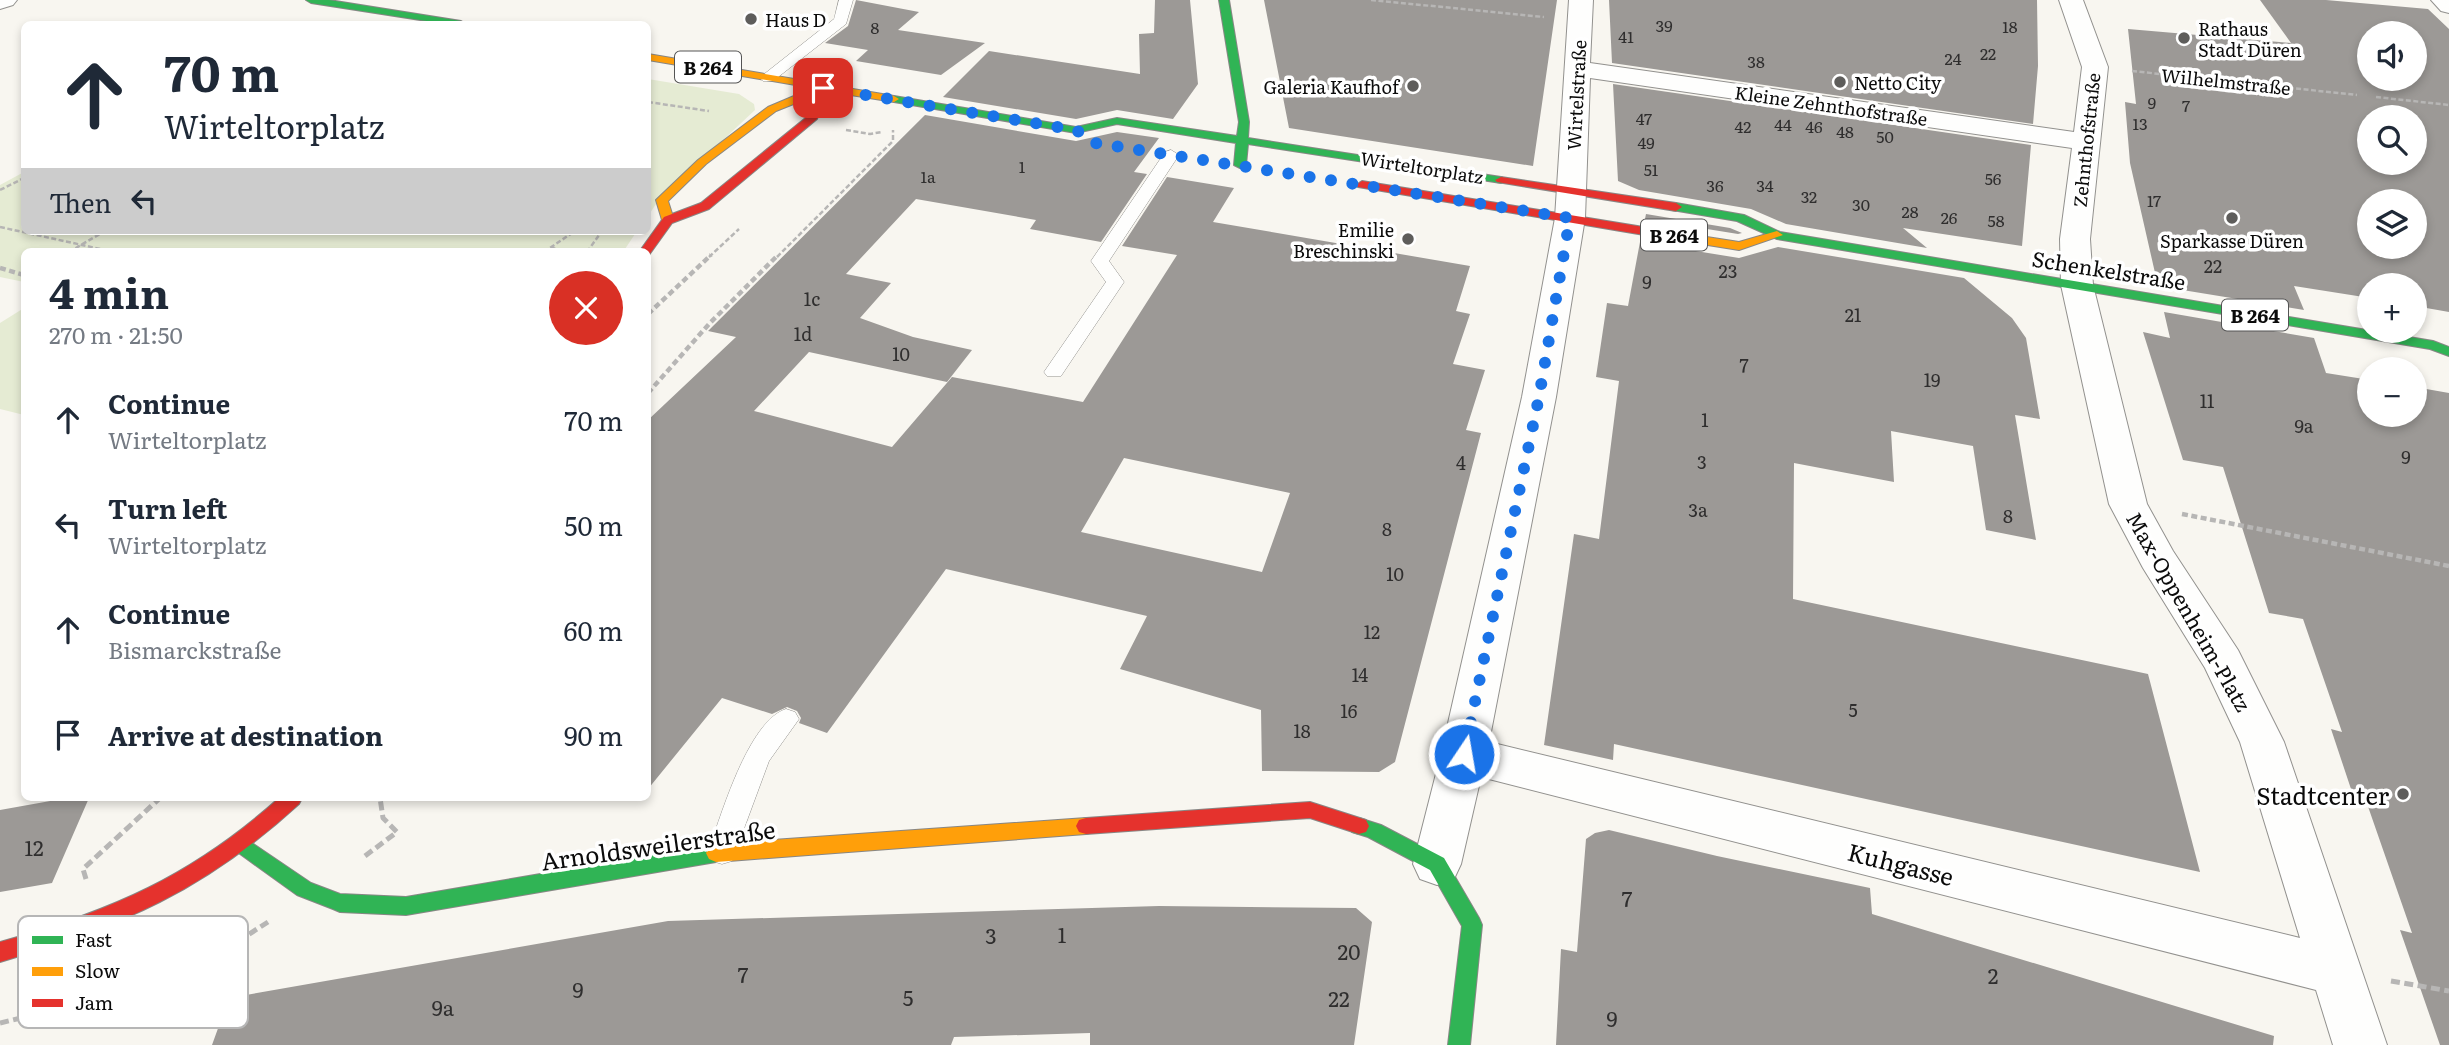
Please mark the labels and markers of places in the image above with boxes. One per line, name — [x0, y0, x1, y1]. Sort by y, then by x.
place label: Haus D — [765, 6, 826, 33]
marker: Haus D — [743, 11, 759, 27]
place label: Rathaus Stadt Düren — [2198, 15, 2302, 63]
marker: Rathaus Stadt Düren — [2176, 30, 2192, 46]
pin — [793, 58, 853, 118]
place label: Netto City — [1854, 69, 1942, 96]
place label: Galeria Kaufhof — [1264, 73, 1401, 100]
marker: Netto City — [1832, 74, 1848, 90]
marker: Galeria Kaufhof — [1405, 78, 1421, 94]
marker: Sparkasse Düren — [2224, 210, 2240, 226]
place label: Emilie Breschinski — [1293, 216, 1394, 264]
place label: Sparkasse Düren — [2160, 227, 2304, 254]
marker: Emilie Breschinski — [1400, 231, 1416, 247]
place label: Stadtcenter — [2256, 777, 2390, 812]
marker: Stadtcenter — [2395, 786, 2411, 802]

